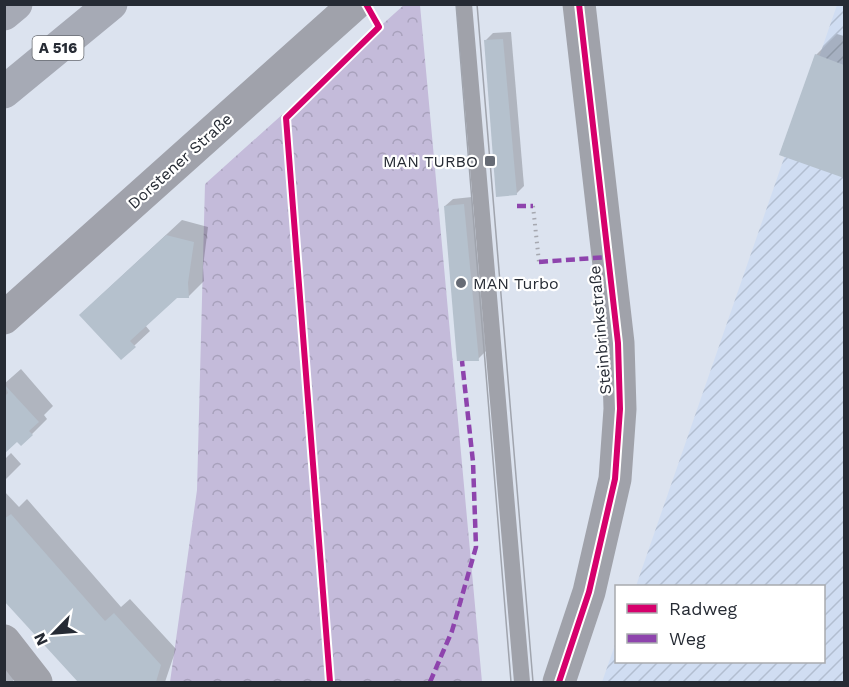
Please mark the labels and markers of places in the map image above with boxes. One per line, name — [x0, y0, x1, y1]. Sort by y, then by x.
place label: MAN TURBO — [383, 152, 478, 171]
marker: MAN TURBO — [483, 154, 497, 168]
place label: MAN Turbo — [473, 274, 559, 293]
marker: MAN Turbo — [454, 276, 468, 290]

